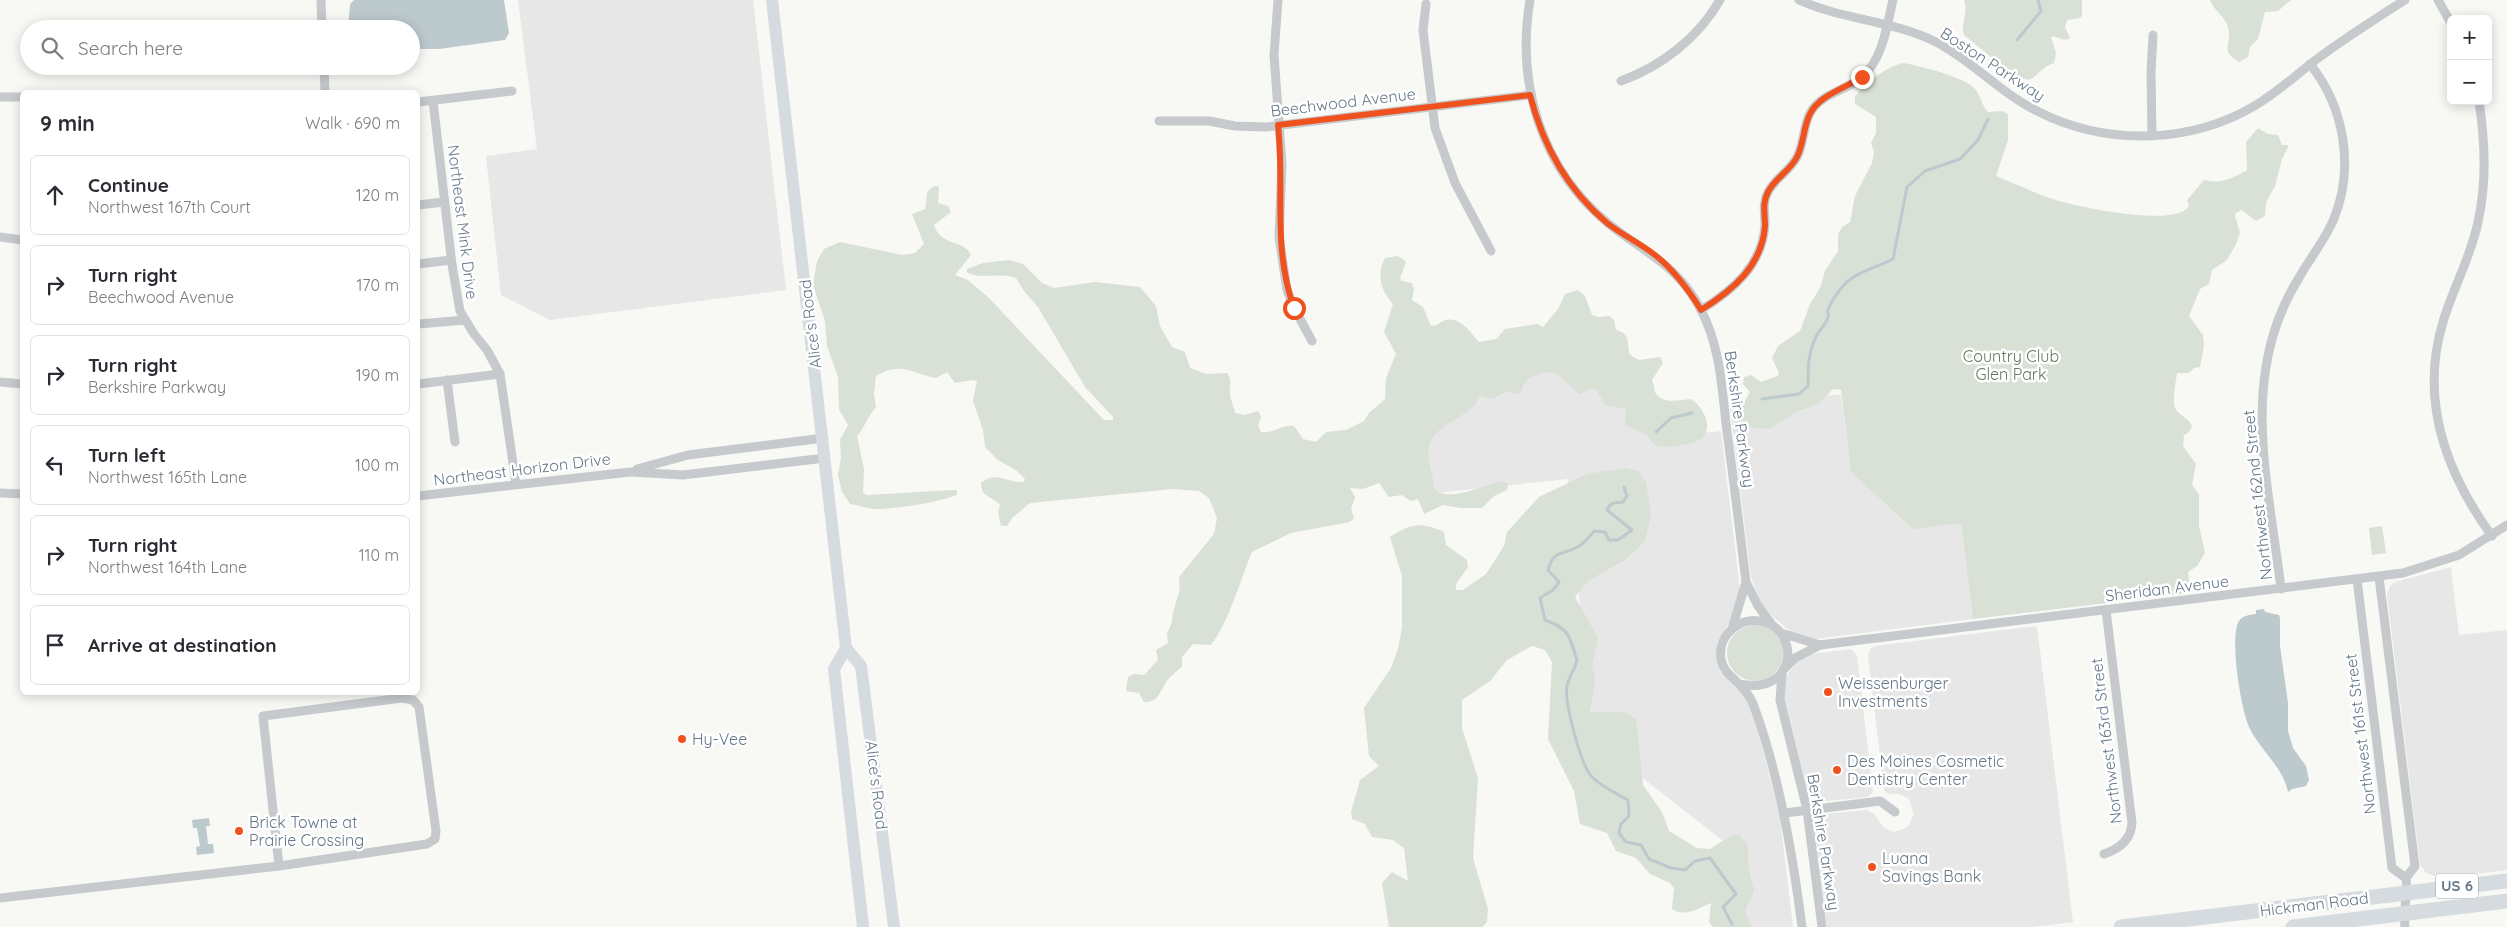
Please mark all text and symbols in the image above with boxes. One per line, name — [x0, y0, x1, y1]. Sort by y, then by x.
map controls — [2447, 15, 2492, 105]
button: + — [2447, 15, 2492, 60]
search box — [20, 20, 420, 75]
street label: Boston Parkway — [1937, 23, 2049, 105]
icon: search — [38, 34, 66, 62]
text: Search here — [78, 36, 183, 60]
button: − — [2447, 60, 2492, 105]
route end — [1851, 66, 1874, 89]
street label: Beechwood Avenue — [1269, 83, 1417, 121]
text: 9 min — [40, 110, 95, 136]
text: Walk · 690 m — [305, 113, 400, 133]
street label: Northeast Mink Drive — [444, 144, 482, 300]
text: Continue — [88, 173, 169, 197]
icon: ahead — [41, 181, 69, 209]
text: 120 m — [356, 185, 399, 205]
text: Northwest 167th Court — [88, 197, 251, 217]
text: Turn right — [88, 263, 177, 287]
icon: right — [41, 271, 69, 299]
text: 170 m — [356, 275, 399, 295]
street label: Alice's Road — [795, 278, 825, 370]
text: Beechwood Avenue — [88, 287, 234, 307]
route start — [1283, 297, 1306, 320]
park label: Country Club Glen Park — [1963, 346, 2059, 384]
street label: Berkshire Parkway — [1720, 349, 1760, 489]
text: Turn right — [88, 353, 177, 377]
icon: right — [41, 361, 69, 389]
text: 190 m — [356, 365, 399, 385]
text: Berkshire Parkway — [88, 377, 226, 397]
street label: Northwest 162nd Street — [2238, 409, 2276, 581]
text: Turn left — [88, 443, 166, 467]
street label: Northeast Horizon Drive — [432, 448, 612, 490]
icon: left — [41, 451, 69, 479]
text: 100 m — [355, 455, 399, 475]
text: Northwest 165th Lane — [88, 467, 247, 487]
text: Turn right — [88, 533, 177, 557]
icon: right — [41, 541, 69, 569]
text: 110 m — [359, 545, 399, 565]
text: Northwest 164th Lane — [88, 557, 247, 577]
street label: Sheridan Avenue — [2104, 570, 2230, 606]
icon: arrive — [41, 631, 69, 659]
text: Arrive at destination — [88, 633, 277, 657]
street label: Northwest 161st Street — [2340, 653, 2380, 815]
street label: Northwest 163rd Street — [2086, 657, 2126, 825]
place label: Weissenburger Investments — [1838, 673, 1949, 711]
marker: Weissenburger Investments — [1822, 686, 1834, 698]
place label: Hy-Vee — [692, 729, 747, 749]
marker: Hy-Vee — [676, 733, 688, 745]
street label: Alice's Road — [862, 739, 892, 831]
place label: Des Moines Cosmetic Dentistry Center — [1847, 751, 2004, 789]
marker: Des Moines Cosmetic Dentistry Center — [1831, 764, 1843, 776]
street label: Berkshire Parkway — [1803, 772, 1845, 912]
place label: Brick Towne at Prairie Crossing — [249, 812, 364, 850]
marker: Brick Towne at Prairie Crossing — [233, 825, 245, 837]
place label: Luana Savings Bank — [1882, 848, 1981, 886]
marker: Luana Savings Bank — [1866, 861, 1878, 873]
road number: US 6 — [2436, 874, 2478, 898]
street label: Hickman Road — [2258, 887, 2370, 921]

